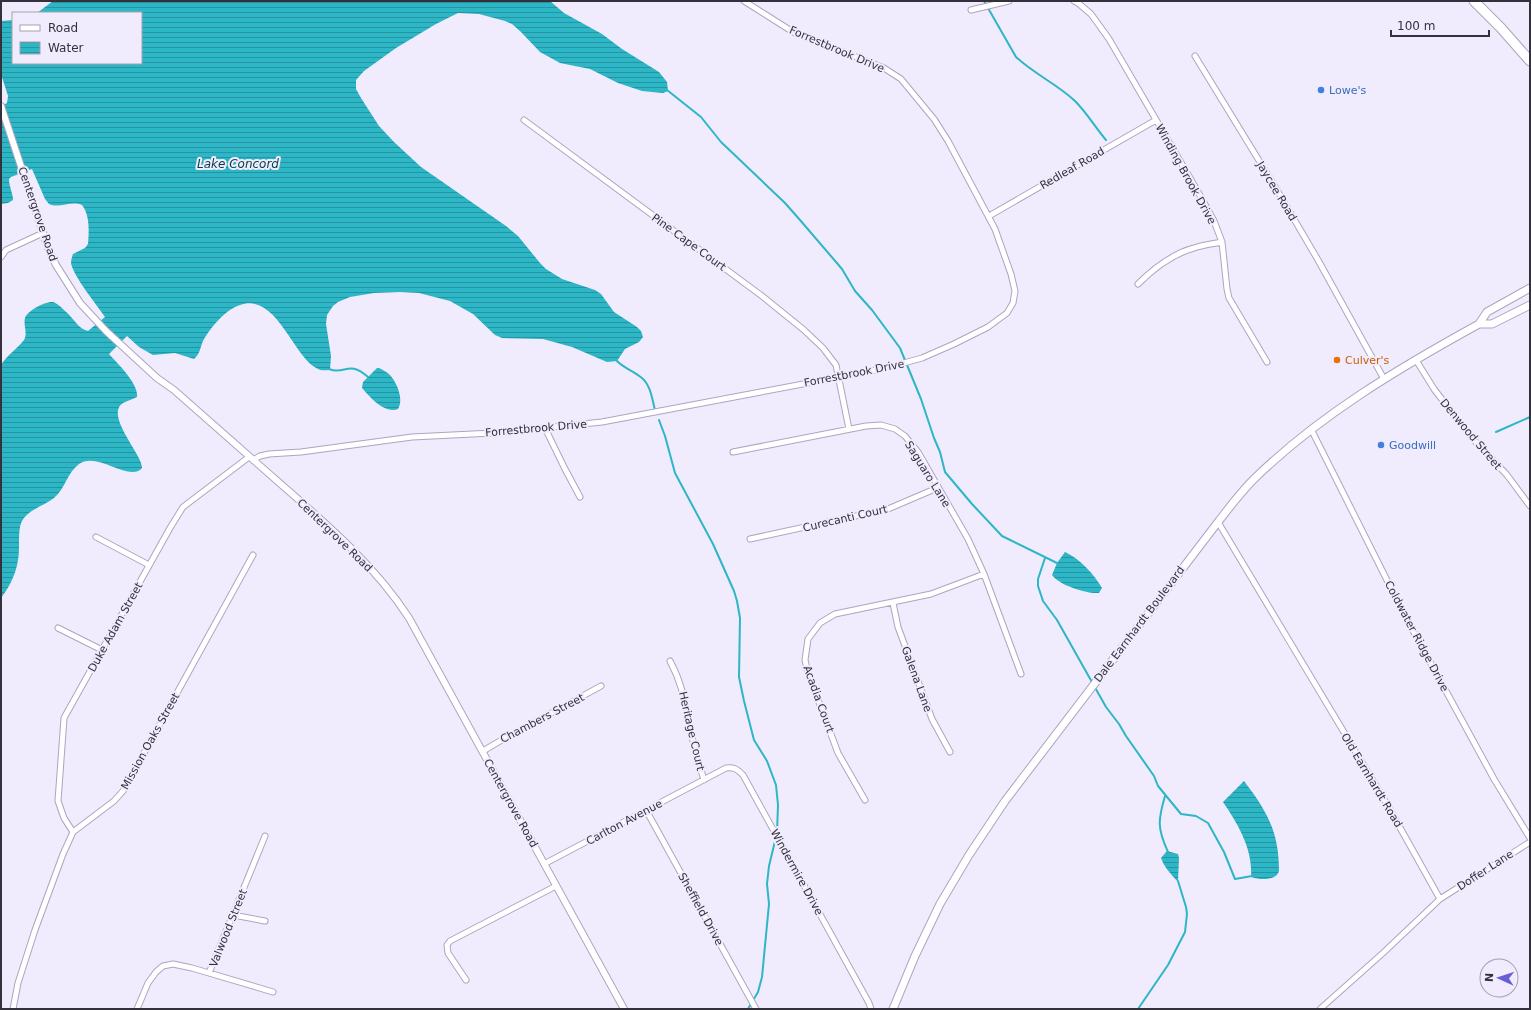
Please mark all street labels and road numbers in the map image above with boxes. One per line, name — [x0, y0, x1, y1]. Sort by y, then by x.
street label: Forrestbrook Drive — [787, 24, 886, 75]
street label: Winding Brook Drive — [1153, 122, 1219, 227]
street label: Redleaf Road — [1038, 145, 1107, 192]
street label: Jaycee Road — [1253, 158, 1299, 223]
street label: Centergrove Road — [15, 165, 60, 263]
street label: Pine Cape Court — [649, 211, 729, 274]
street label: Forrestbrook Drive — [803, 357, 906, 390]
street label: Denwood Street — [1437, 396, 1505, 473]
street label: Forrestbrook Drive — [485, 418, 588, 439]
street label: Saguaro Lane — [902, 439, 953, 510]
street label: Centergrove Road — [294, 496, 375, 574]
street label: Curecanti Court — [801, 502, 889, 535]
street label: Dale Earnhardt Boulevard — [1091, 564, 1187, 685]
street label: Coldwater Ridge Drive — [1382, 579, 1451, 694]
street label: Duke Adam Street — [85, 580, 146, 674]
street label: Galena Lane — [899, 645, 935, 714]
street label: Acadia Court — [800, 664, 837, 735]
street label: Mission Oaks Street — [118, 690, 183, 792]
street label: Heritage Court — [676, 690, 707, 773]
street label: Chambers Street — [498, 691, 587, 746]
street label: Old Earnhardt Road — [1338, 731, 1405, 830]
street label: Centergrove Road — [481, 757, 540, 850]
street label: Carlton Avenue — [584, 797, 665, 848]
street label: Windermire Drive — [768, 827, 826, 918]
street label: Doffer Lane — [1455, 847, 1516, 893]
street label: Sheffield Drive — [675, 871, 726, 948]
street label: Valwood Street — [207, 887, 250, 969]

